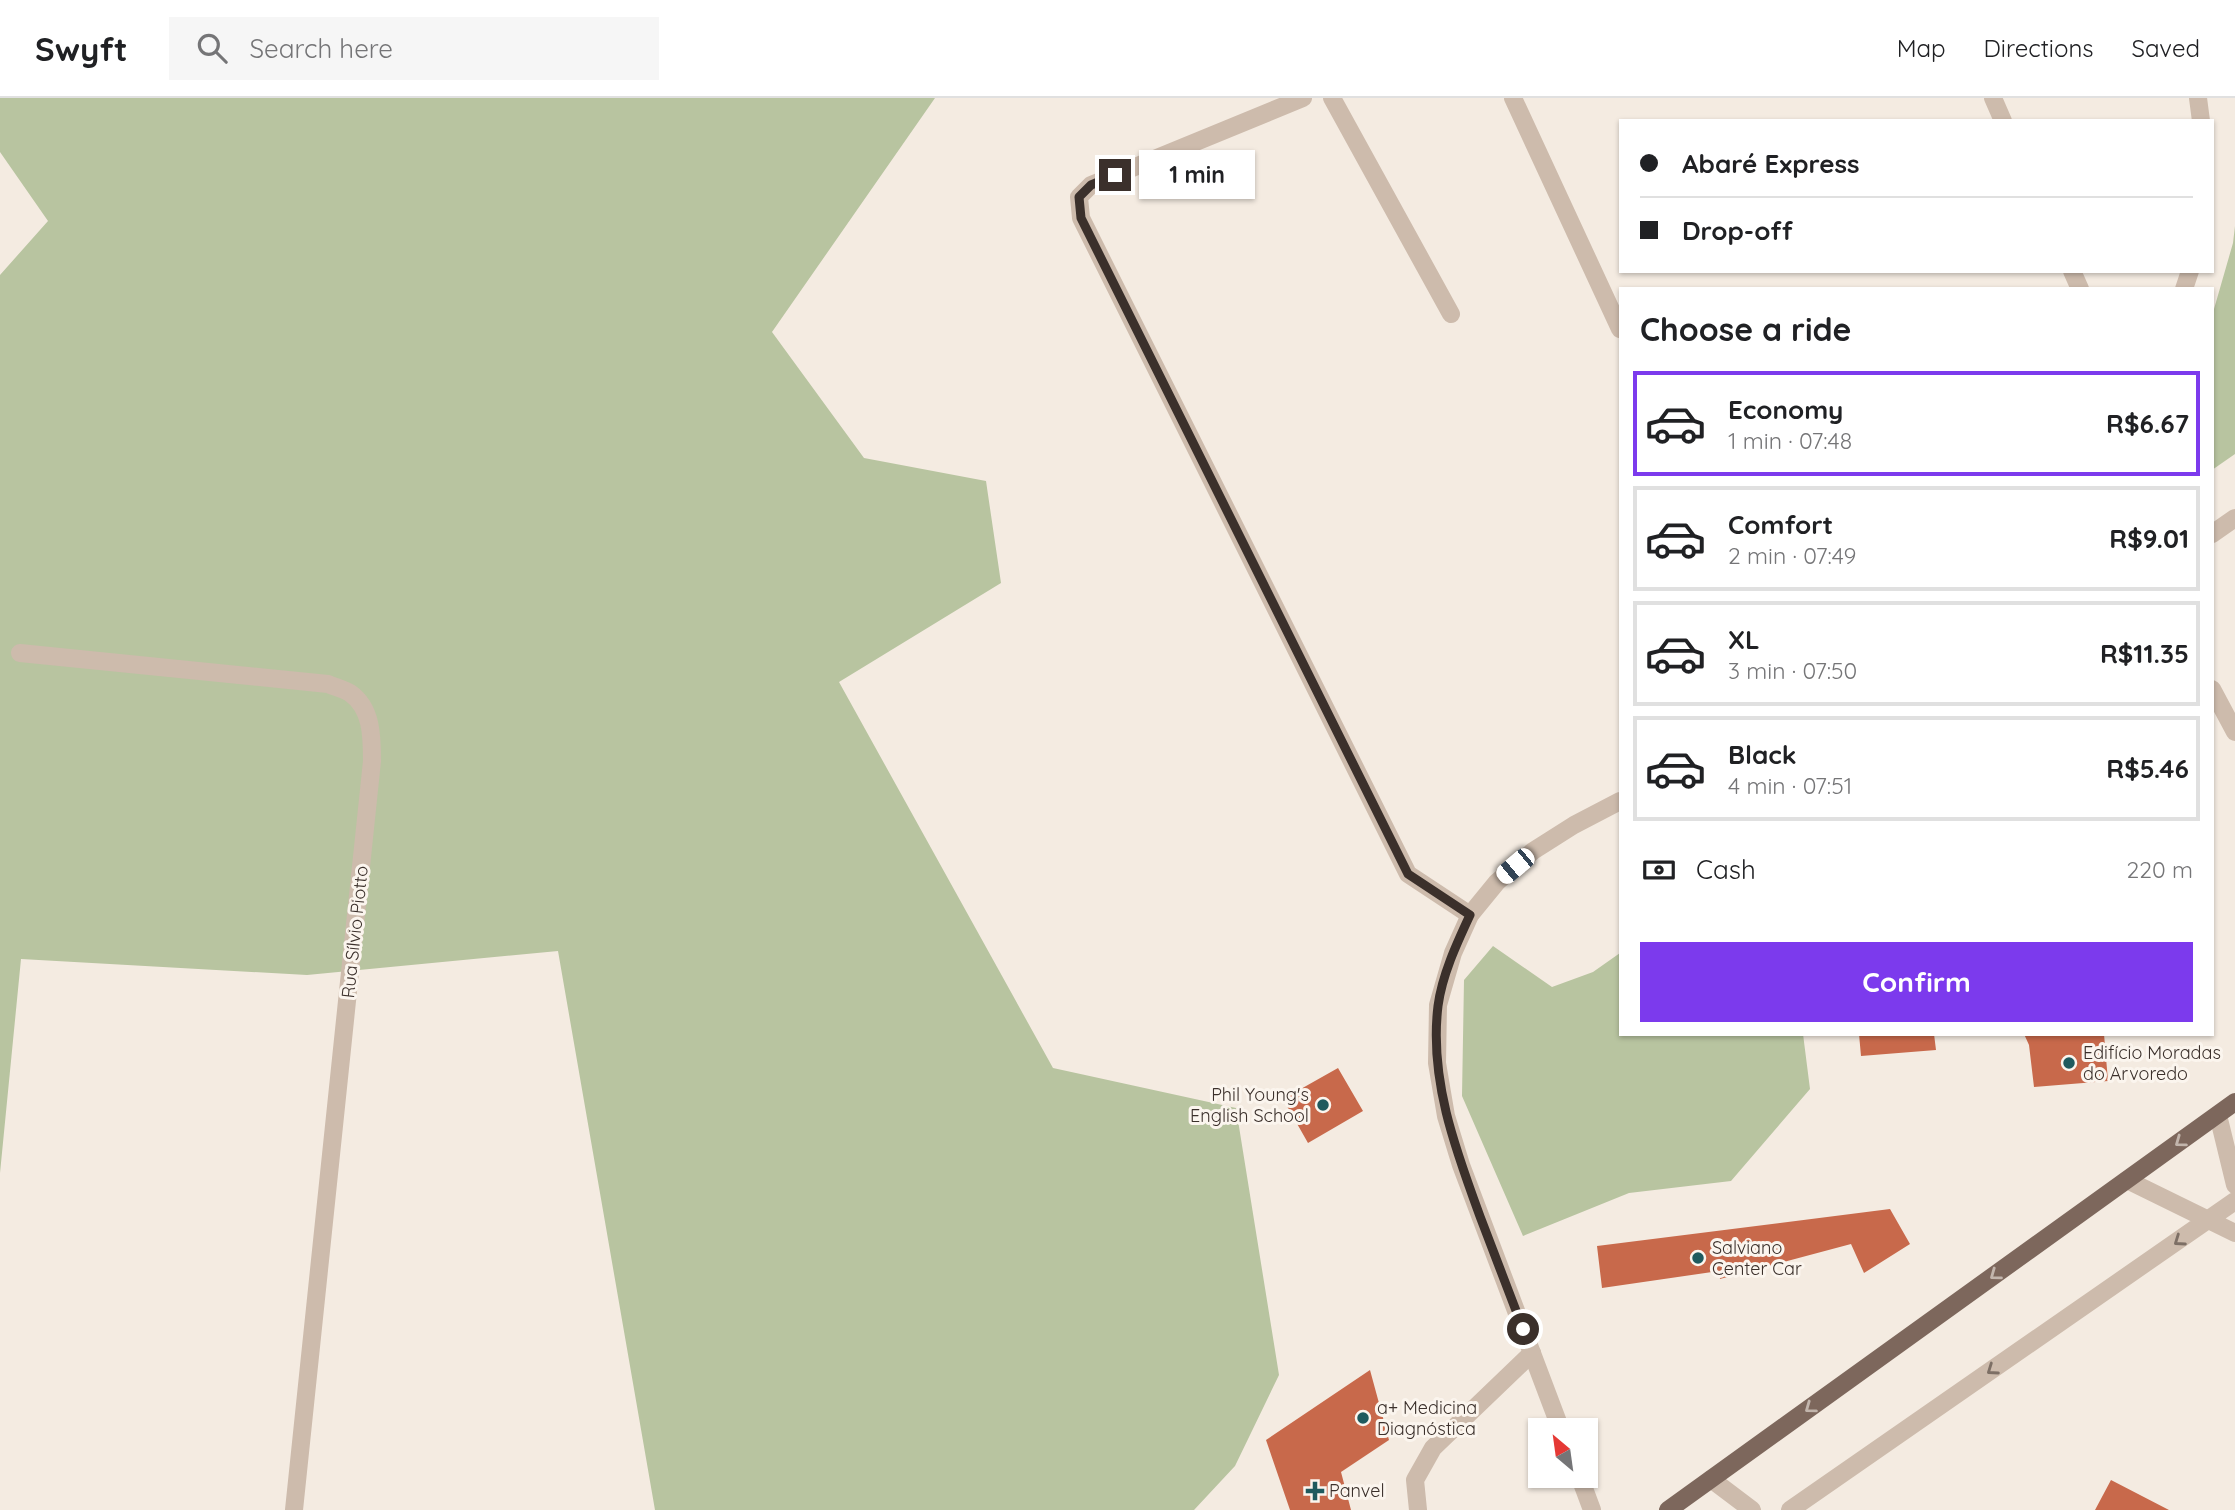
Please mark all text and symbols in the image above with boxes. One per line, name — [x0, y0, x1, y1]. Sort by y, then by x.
search box — [169, 17, 659, 80]
text: Swyft — [35, 28, 127, 69]
icon: search — [193, 29, 231, 67]
text: Search here — [249, 32, 393, 65]
text: Map — [1897, 33, 1946, 63]
text: Directions — [1984, 33, 2094, 63]
text: Saved — [2132, 33, 2200, 63]
text: Abaré Express — [1682, 147, 1860, 180]
callout: 1 min — [1140, 150, 1255, 200]
route end — [1099, 159, 1131, 191]
text: 1 min — [1169, 160, 1225, 189]
text: Drop-off — [1682, 214, 1793, 247]
text: Choose a ride — [1640, 309, 1852, 349]
icon: car — [1644, 392, 1707, 455]
text: Economy — [1728, 393, 1843, 426]
text: R$6.67 — [2106, 407, 2189, 440]
text: 1 min · 07:48 — [1728, 426, 1852, 455]
icon: car — [1644, 507, 1707, 570]
text: Comfort — [1728, 508, 1833, 541]
text: R$9.01 — [2109, 522, 2189, 555]
text: 2 min · 07:49 — [1728, 541, 1856, 570]
icon: car — [1644, 622, 1707, 685]
text: XL — [1728, 623, 1760, 656]
text: R$11.35 — [2100, 637, 2189, 670]
text: 3 min · 07:50 — [1728, 656, 1857, 685]
icon: car — [1644, 737, 1707, 800]
text: Black — [1728, 738, 1797, 771]
text: R$5.46 — [2106, 752, 2189, 785]
text: 4 min · 07:51 — [1728, 771, 1852, 800]
car — [1493, 844, 1538, 888]
icon: cash — [1640, 851, 1678, 889]
text: Cash — [1696, 853, 1756, 886]
text: 220 m — [2127, 855, 2193, 884]
street label: Rua Sílvio Piotto — [336, 865, 373, 999]
button: Confirm — [1640, 942, 2193, 1022]
place label: Edifício Moradas do Arvoredo — [2083, 1041, 2221, 1085]
marker: Edifício Moradas do Arvoredo — [2061, 1055, 2077, 1071]
place label: Phil Young's English School — [1190, 1083, 1309, 1127]
marker: Phil Young's English School — [1315, 1097, 1331, 1113]
one-way arrow — [2175, 1134, 2188, 1146]
one-way arrow — [2174, 1233, 2187, 1246]
place label: Salviano Center Car — [1712, 1236, 1802, 1280]
marker: Salviano Center Car — [1690, 1250, 1706, 1266]
one-way arrow — [1990, 1267, 2003, 1279]
route start — [1507, 1313, 1539, 1345]
one-way arrow — [1987, 1362, 2000, 1374]
place label: a+ Medicina Diagnóstica — [1377, 1396, 1477, 1440]
one-way arrow — [1805, 1400, 1818, 1412]
marker: a+ Medicina Diagnóstica — [1355, 1410, 1371, 1426]
north arrow — [1528, 1418, 1598, 1488]
map controls — [1528, 1418, 1598, 1488]
place label: Panvel — [1329, 1479, 1385, 1502]
marker: Panvel — [1307, 1483, 1323, 1499]

